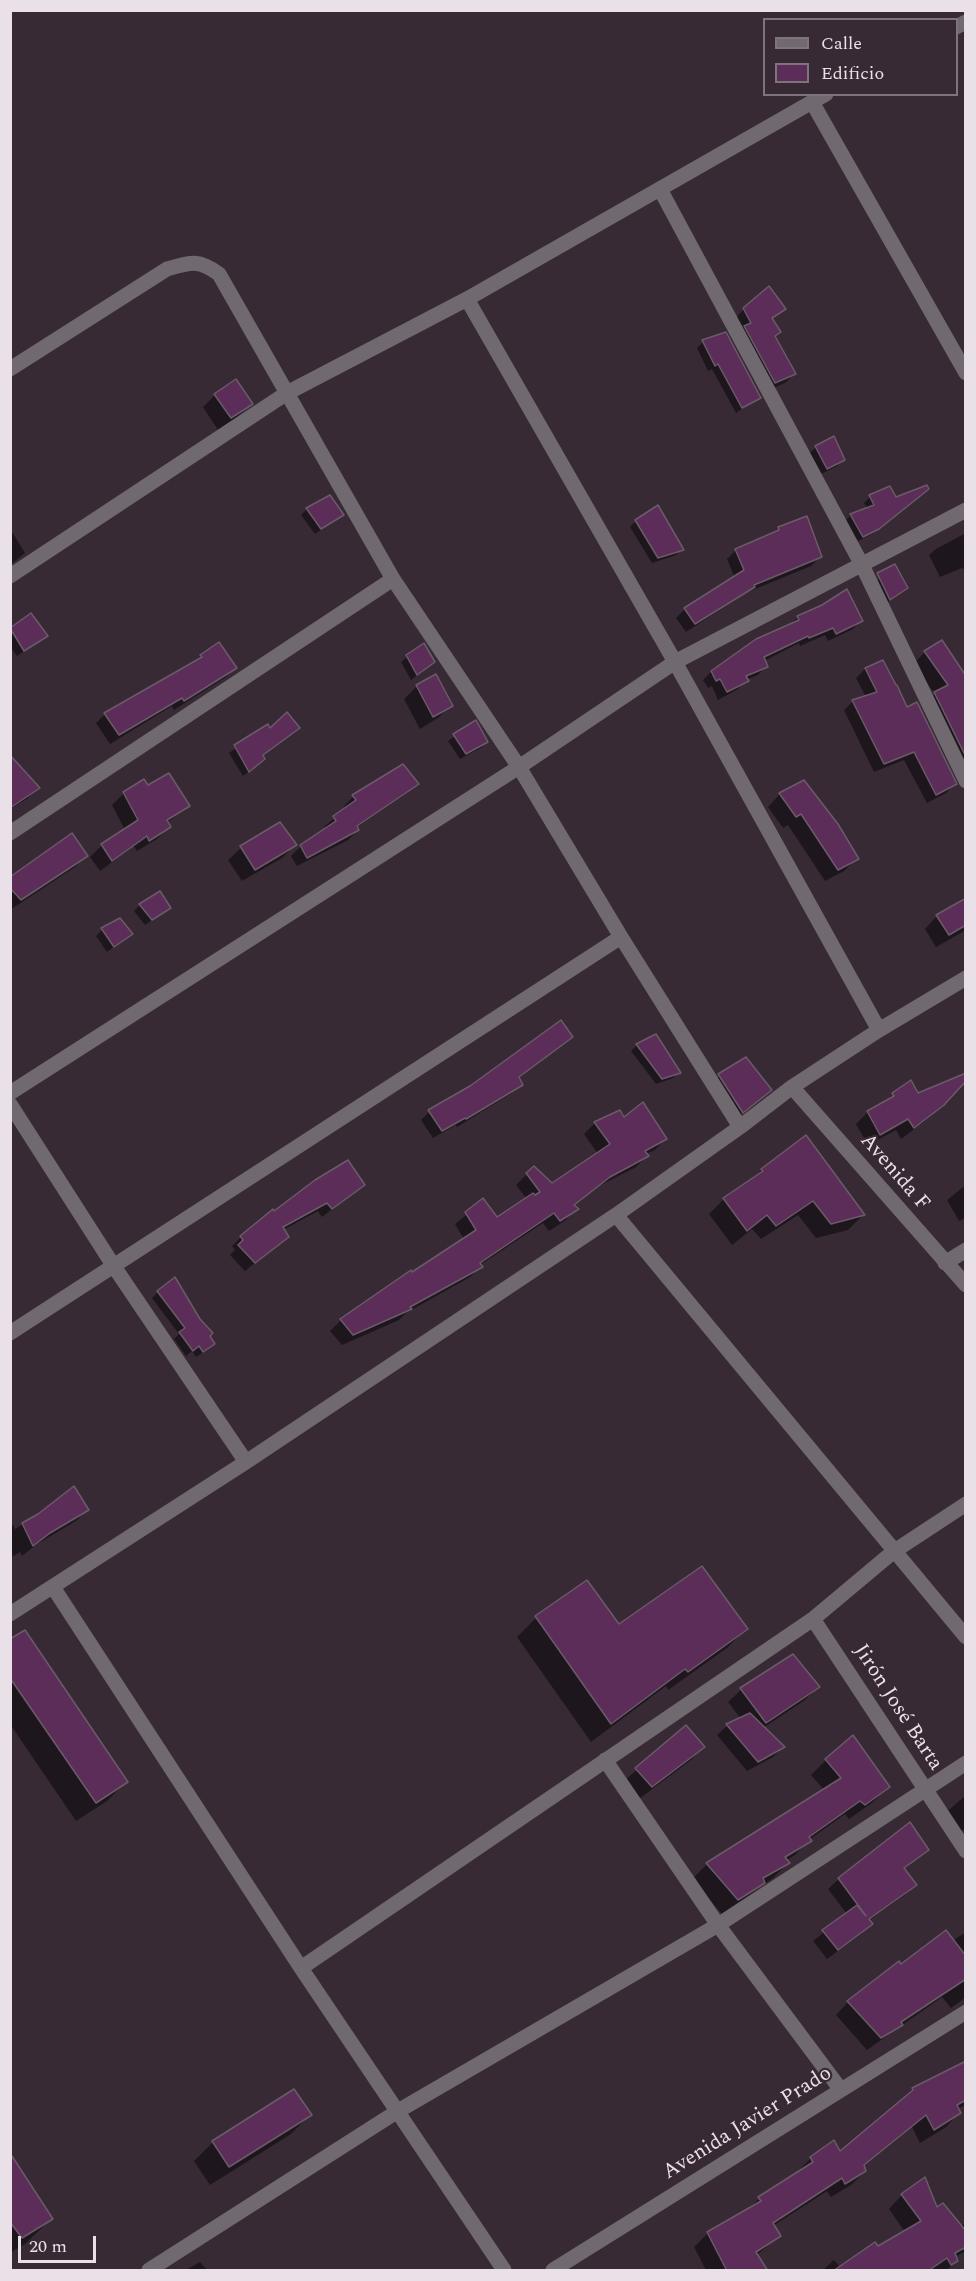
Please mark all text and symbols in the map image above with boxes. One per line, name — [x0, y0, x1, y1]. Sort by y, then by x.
legend — [763, 18, 958, 96]
text: Calle — [821, 30, 862, 57]
text: Edificio — [821, 60, 884, 87]
street label: Avenida F — [854, 1129, 934, 1217]
street label: Jirón José Barta — [847, 1640, 947, 1776]
street label: Avenida Javier Prado — [659, 2062, 837, 2186]
scale bar — [21, 2224, 99, 2262]
text: 20 m — [29, 2233, 67, 2260]

